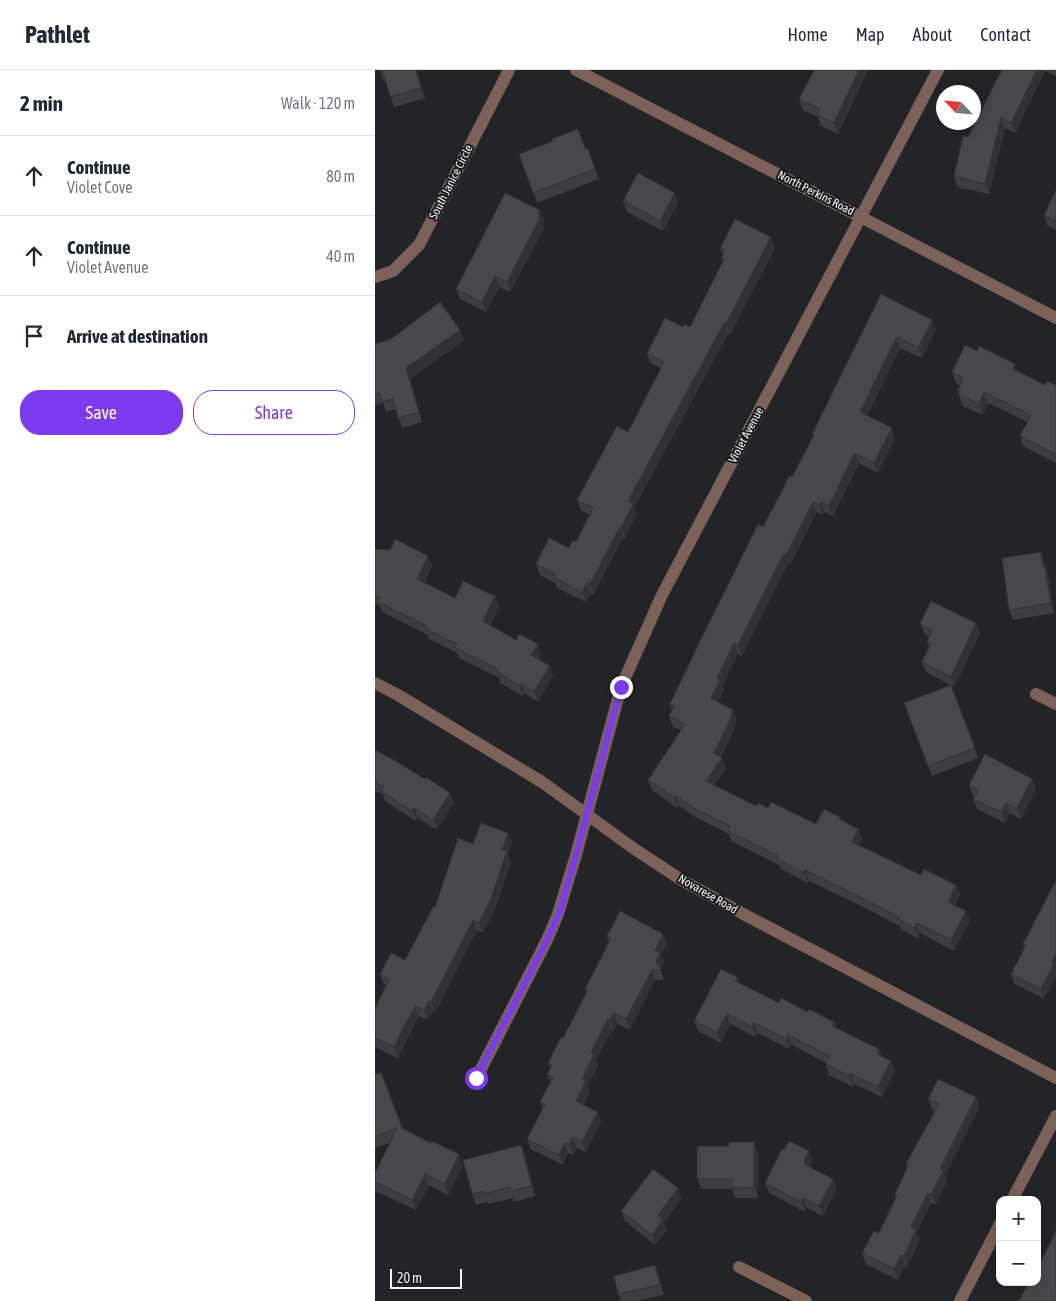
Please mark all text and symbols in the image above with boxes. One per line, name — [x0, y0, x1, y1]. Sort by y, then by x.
text: Pathlet — [25, 21, 90, 48]
text: Home — [788, 24, 828, 45]
text: Map — [856, 24, 885, 45]
text: About — [913, 24, 952, 45]
text: Contact — [980, 24, 1031, 45]
north arrow — [936, 85, 981, 130]
text: 2 min — [20, 91, 63, 115]
text: Walk · 120 m — [281, 94, 355, 112]
street label: South Janice Circle — [426, 142, 476, 222]
text: Continue — [67, 156, 131, 178]
icon: ahead — [20, 162, 48, 190]
text: 80 m — [326, 167, 355, 185]
street label: North Perkins Road — [775, 168, 857, 218]
text: Violet Cove — [67, 178, 132, 196]
text: Continue — [67, 236, 131, 258]
icon: ahead — [20, 242, 48, 270]
text: 40 m — [326, 247, 355, 265]
text: Violet Avenue — [67, 258, 148, 276]
icon: arrive — [20, 322, 48, 350]
text: Arrive at destination — [67, 325, 208, 347]
button: Save — [20, 390, 183, 435]
button: Share — [193, 390, 355, 435]
street label: Violet Avenue — [725, 405, 767, 465]
route end — [610, 676, 633, 699]
street label: Novarese Road — [676, 871, 740, 917]
route start — [465, 1067, 488, 1090]
map controls — [996, 1196, 1041, 1286]
button: + — [996, 1196, 1041, 1241]
button: − — [996, 1241, 1041, 1286]
scale bar — [390, 1266, 463, 1289]
text: 20 m — [397, 1270, 422, 1286]

